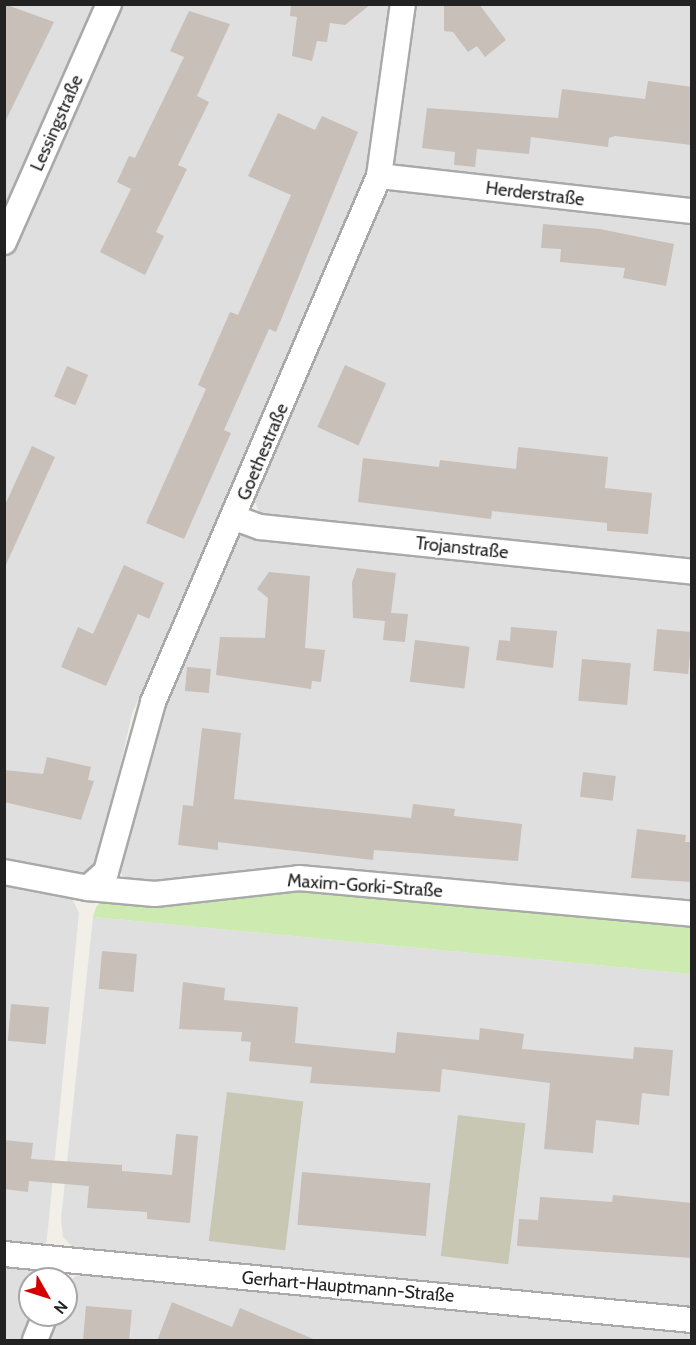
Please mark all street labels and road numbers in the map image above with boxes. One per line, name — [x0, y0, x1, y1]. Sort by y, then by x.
street label: Lessingstraße — [26, 72, 88, 174]
street label: Herderstraße — [484, 177, 586, 211]
street label: Goethestraße — [233, 400, 293, 504]
street label: Trojanstraße — [415, 532, 509, 564]
street label: Maxim-Gorki-Straße — [287, 870, 443, 902]
street label: Gerhart-Hauptmann-Straße — [241, 1267, 455, 1307]

